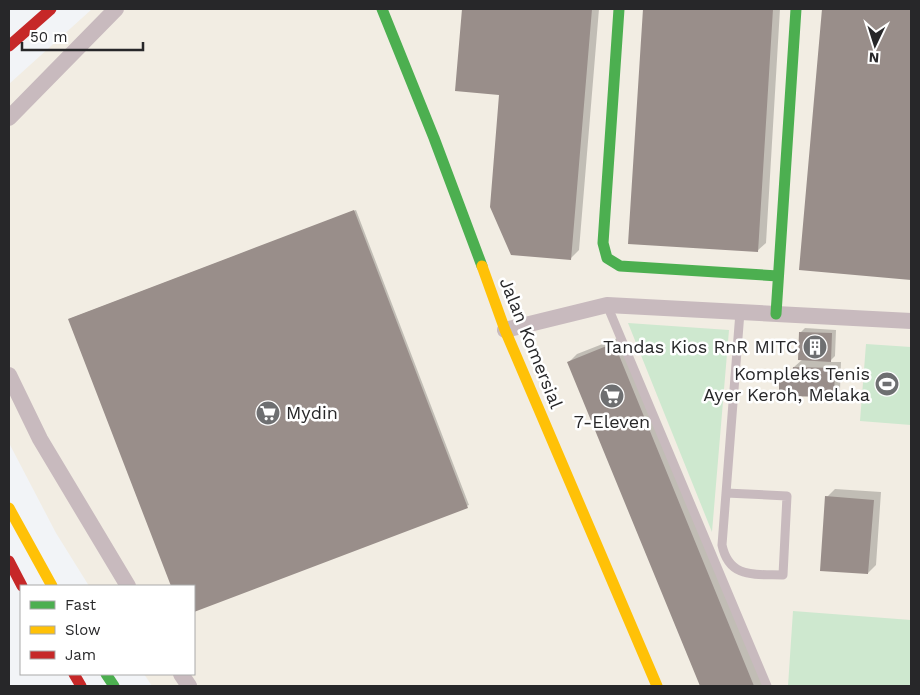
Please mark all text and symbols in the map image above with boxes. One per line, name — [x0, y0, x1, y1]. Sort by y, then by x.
scale bar — [22, 20, 144, 52]
north arrow — [850, 20, 900, 70]
text: 50 m — [30, 28, 67, 46]
text: N — [868, 50, 880, 66]
street label: Jalan Komersial — [496, 274, 567, 412]
building icon: Tandas Kios RnR MITC — [802, 334, 828, 360]
place label: Tandas Kios RnR MITC — [603, 336, 798, 357]
place label: Kompleks Tenis Ayer Keroh, Melaka — [703, 363, 870, 405]
sports icon: Kompleks Tenis Ayer Keroh, Melaka — [874, 371, 900, 397]
supermarket icon: 7-Eleven — [599, 383, 625, 409]
supermarket icon: Mydin — [255, 400, 281, 426]
place label: Mydin — [286, 402, 338, 423]
place label: 7-Eleven — [574, 411, 650, 432]
legend — [20, 585, 195, 675]
text: Fast — [65, 596, 97, 614]
text: Slow — [65, 621, 101, 639]
text: Jam — [65, 646, 96, 664]

